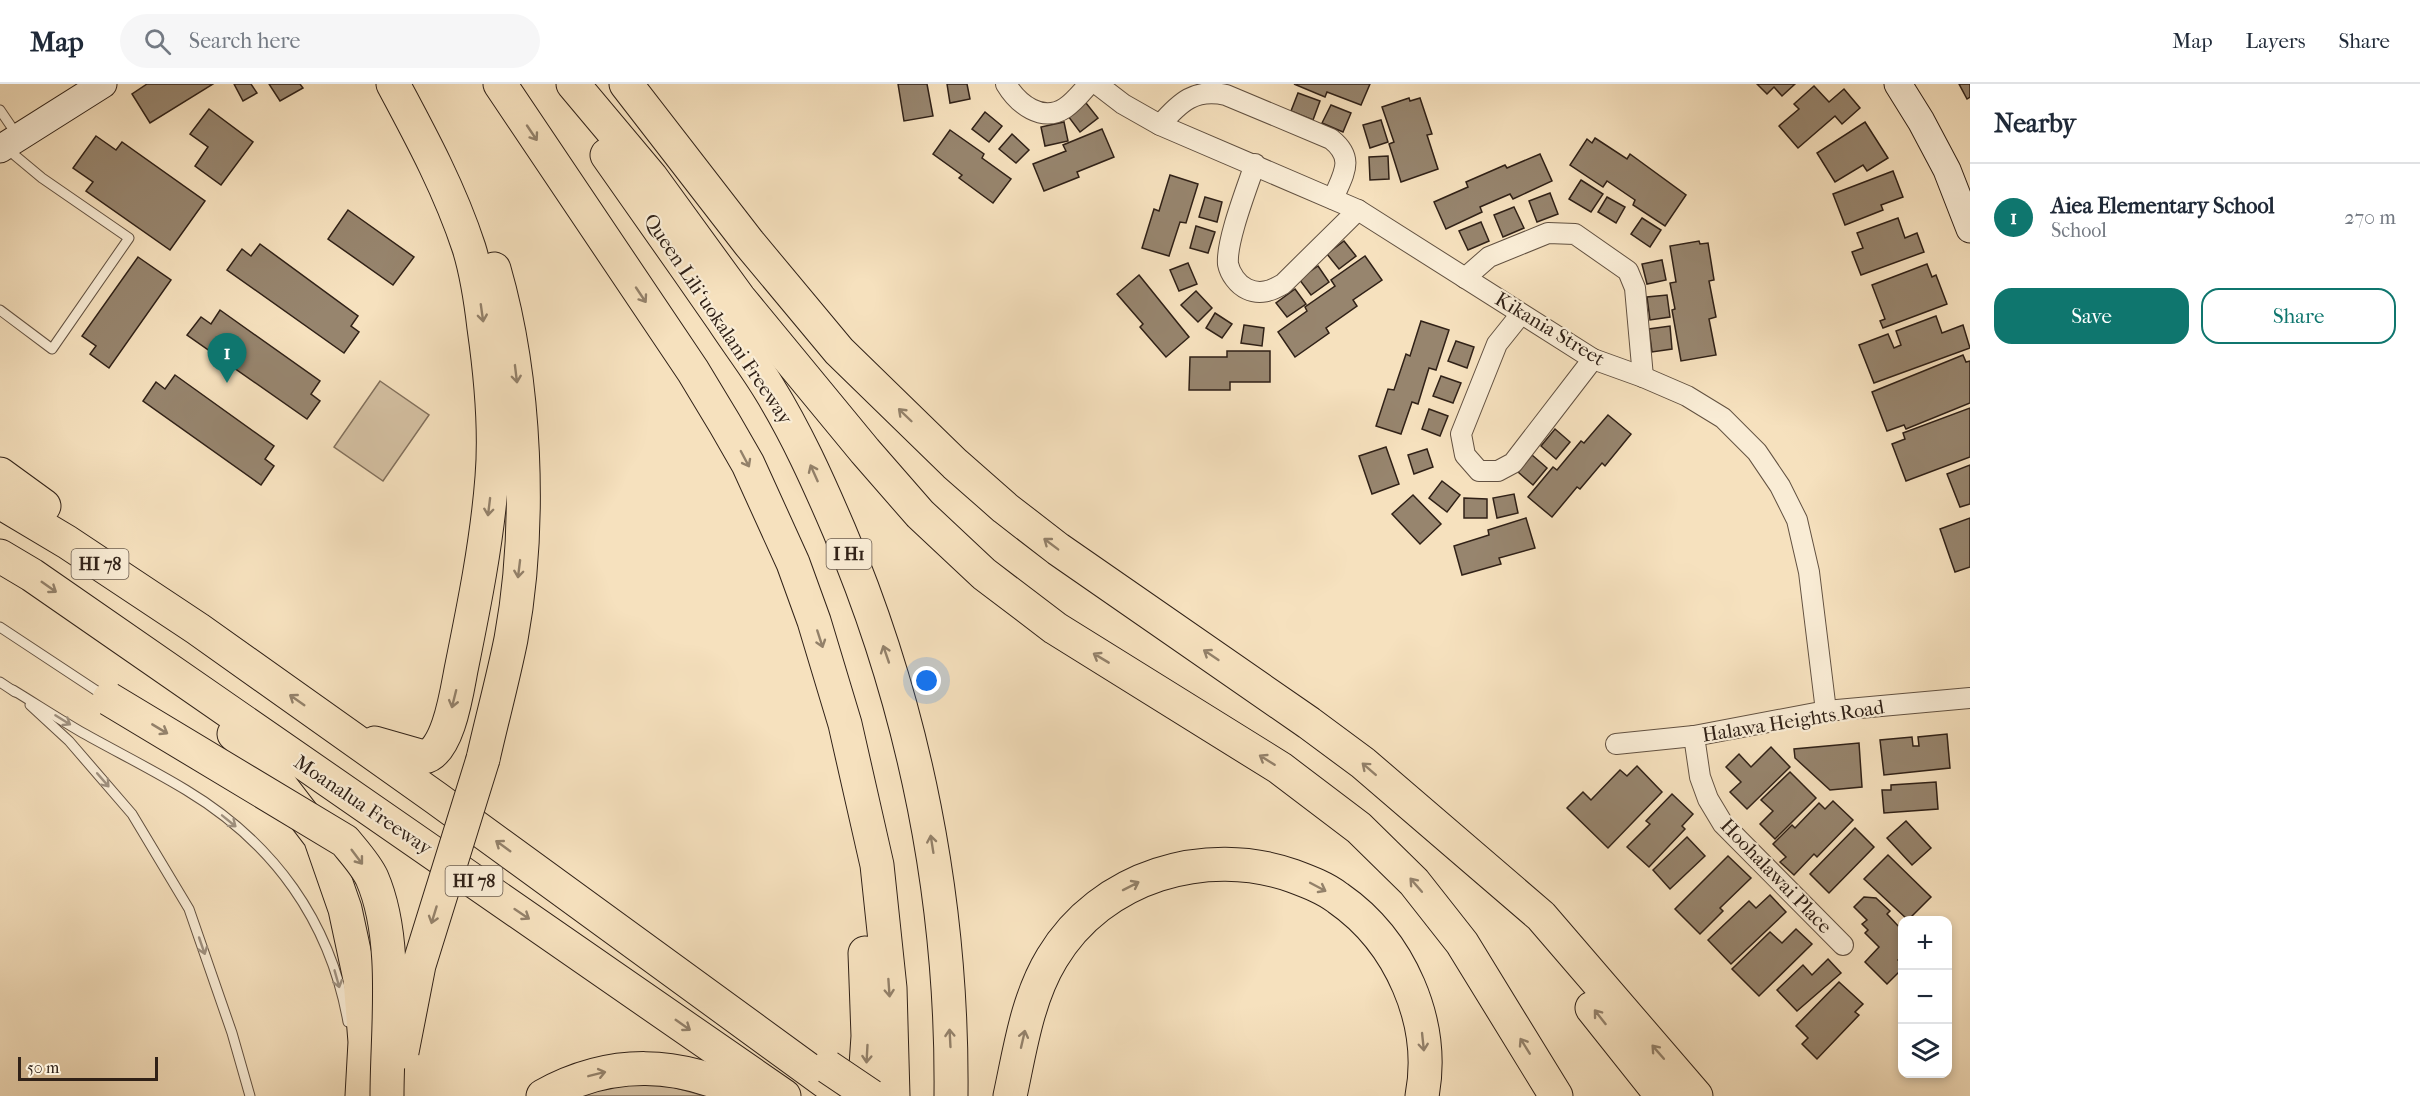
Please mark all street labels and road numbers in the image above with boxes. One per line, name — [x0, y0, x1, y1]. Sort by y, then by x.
street label: Queen Liliʻuokalani Freeway — [639, 209, 798, 430]
street label: Kikania Street — [1491, 287, 1609, 371]
road number: I H1 — [826, 539, 872, 569]
road number: HI 78 — [72, 549, 128, 579]
street label: Halawa Heights Road — [1700, 695, 1887, 747]
street label: Moanalua Freeway — [290, 750, 438, 860]
street label: Hoohalawai Place — [1716, 814, 1837, 938]
road number: HI 78 — [446, 866, 502, 896]

